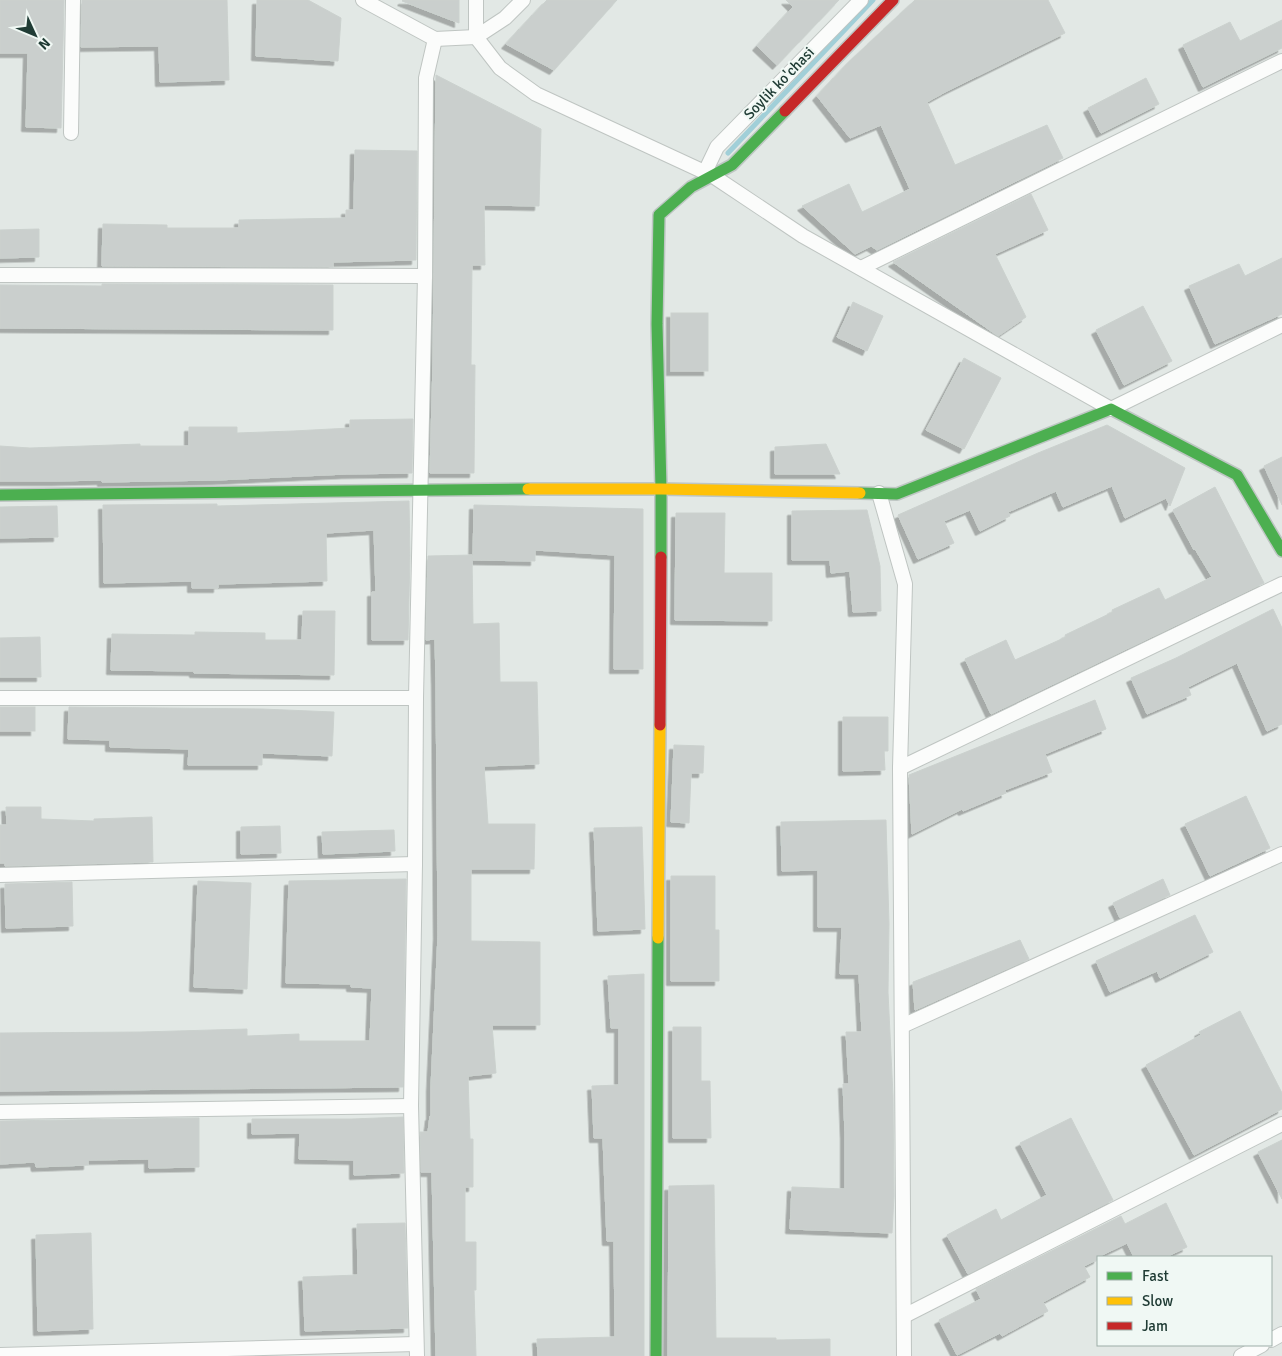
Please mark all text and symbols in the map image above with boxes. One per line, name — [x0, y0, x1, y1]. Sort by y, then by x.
north arrow — [10, 10, 60, 60]
text: N — [34, 34, 53, 53]
street label: Soylik ko'chasi — [740, 43, 818, 123]
legend — [1097, 1256, 1272, 1346]
text: Fast — [1142, 1267, 1169, 1285]
text: Slow — [1142, 1292, 1173, 1310]
text: Jam — [1142, 1317, 1168, 1335]

